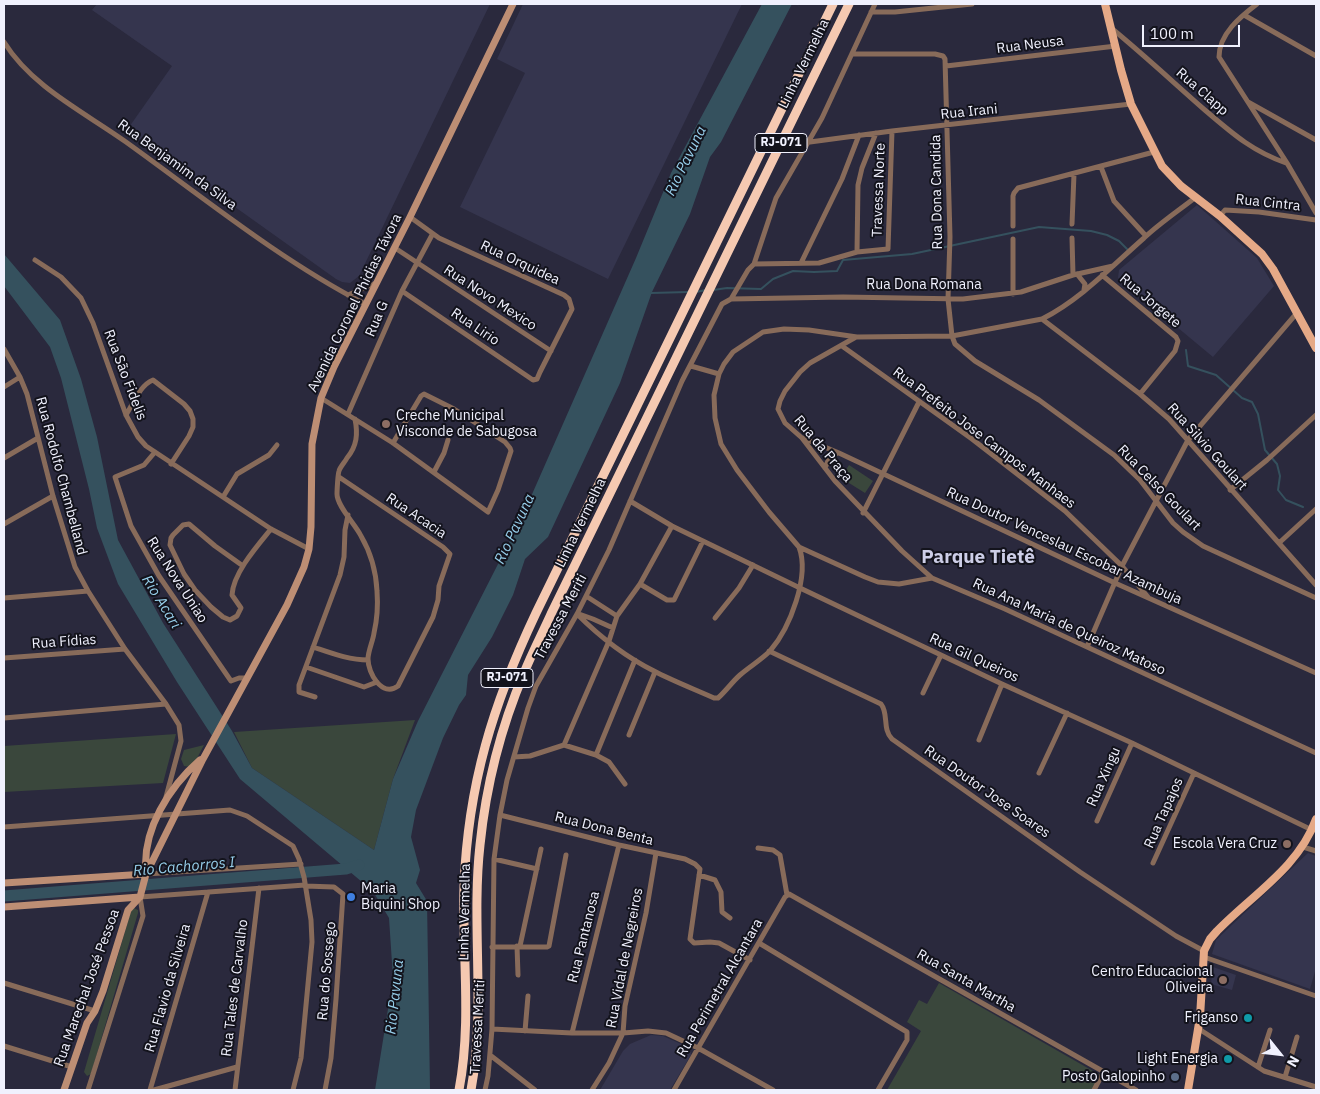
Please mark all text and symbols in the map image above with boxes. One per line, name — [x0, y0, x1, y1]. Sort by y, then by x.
scale bar — [1145, 15, 1242, 47]
street label: Linha Vermelha — [775, 17, 833, 111]
text: 100 m — [1150, 24, 1194, 43]
street label: Rua Neusa — [995, 33, 1065, 57]
street label: Rua Clapp — [1172, 65, 1232, 119]
street label: Rua Irani — [940, 101, 998, 123]
street label: Rua Benjamim da Silva — [114, 116, 240, 214]
water label: Rio Pavuna — [661, 123, 711, 199]
road number: RJ-071 — [755, 134, 807, 152]
street label: Rua Dona Candida — [928, 134, 946, 250]
street label: Travessa Norte — [869, 143, 889, 237]
street label: Rua Cintra — [1235, 191, 1301, 215]
street label: Avenida Coronel Phidias Távora — [304, 211, 406, 395]
street label: Rua Orquidea — [478, 237, 562, 289]
street label: Rua Novo Mexico — [440, 262, 540, 334]
street label: Rua Jorgete — [1116, 270, 1184, 332]
street label: Rua Dona Romana — [866, 277, 982, 293]
street label: Rua G — [362, 298, 392, 340]
street label: Rua Lirio — [448, 305, 502, 349]
street label: Rua São Fidelis — [100, 327, 150, 423]
street label: Rua Prefeito Jose Campos Manhaes — [889, 364, 1079, 512]
street label: Rua Rodolfo Chambelland — [32, 395, 90, 557]
street label: Rua Silvio Goulart — [1163, 400, 1251, 494]
place label: Creche Municipal Visconde de Sabugosa — [396, 408, 537, 441]
street label: Rua da Praça — [790, 412, 856, 486]
marker: Creche Municipal Visconde de Sabugosa — [380, 418, 392, 430]
street label: Rua Celso Goulart — [1114, 442, 1204, 534]
street label: Linha Vermelha — [552, 476, 610, 570]
street label: Rua Doutor Venceslau Escobar Azambuja — [944, 484, 1184, 608]
street label: Rua Acacia — [383, 490, 449, 542]
water label: Rio Pavuna — [491, 491, 539, 567]
street label: Rua Nova Uniao — [143, 534, 211, 626]
district label: Parque Tietê — [921, 547, 1035, 569]
street label: Travessa Meriti — [531, 571, 591, 663]
water label: Rio Acari — [138, 572, 184, 632]
street label: Rua Ana Maria de Queiroz Matoso — [970, 575, 1168, 679]
street label: Rua Gil Queiros — [927, 630, 1021, 686]
street label: Rua Fídias — [31, 631, 97, 653]
road number: RJ-071 — [481, 668, 533, 688]
street label: Rua Doutor Jose Soares — [921, 742, 1053, 842]
street label: Rua Xingu — [1084, 745, 1124, 809]
street label: Rua Tapajos — [1141, 775, 1187, 851]
street label: Rua Dona Benta — [553, 809, 655, 849]
place label: Escola Vera Cruz — [1173, 836, 1277, 852]
marker: Escola Vera Cruz — [1281, 838, 1293, 850]
water label: Rio Cachorros I — [132, 854, 236, 880]
street label: Linha Vermelha — [456, 863, 474, 961]
place label: Maria Biquini Shop — [361, 881, 440, 914]
street label: Rua Vidal de Negreiros — [603, 886, 647, 1030]
street label: Rua Pantanosa — [564, 889, 604, 985]
marker: Maria Biquini Shop — [345, 891, 357, 903]
street label: Rua Marechal José Pessoa — [51, 907, 123, 1069]
street label: Rua Perimetral Alcantara — [673, 916, 767, 1060]
street label: Rua Tales de Carvalho — [218, 918, 252, 1058]
street label: Rua do Sossego — [314, 921, 340, 1021]
street label: Rua Flavio da Silveira — [142, 922, 194, 1054]
street label: Rua Santa Martha — [914, 946, 1018, 1016]
water label: Rio Pavuna — [382, 959, 408, 1035]
place label: Centro Educacional Oliveira — [1091, 964, 1213, 996]
marker: Centro Educacional Oliveira — [1217, 974, 1229, 986]
street label: Travessa Meriti — [467, 979, 489, 1075]
place label: Friganso — [1184, 1010, 1238, 1026]
marker: Friganso — [1242, 1012, 1254, 1024]
north arrow — [1255, 1029, 1305, 1079]
place label: Light Energia — [1137, 1051, 1218, 1067]
text: N — [1283, 1052, 1303, 1070]
marker: Light Energia — [1222, 1053, 1234, 1065]
place label: Posto Galopinho — [1062, 1069, 1165, 1085]
marker: Posto Galopinho — [1169, 1071, 1181, 1083]

